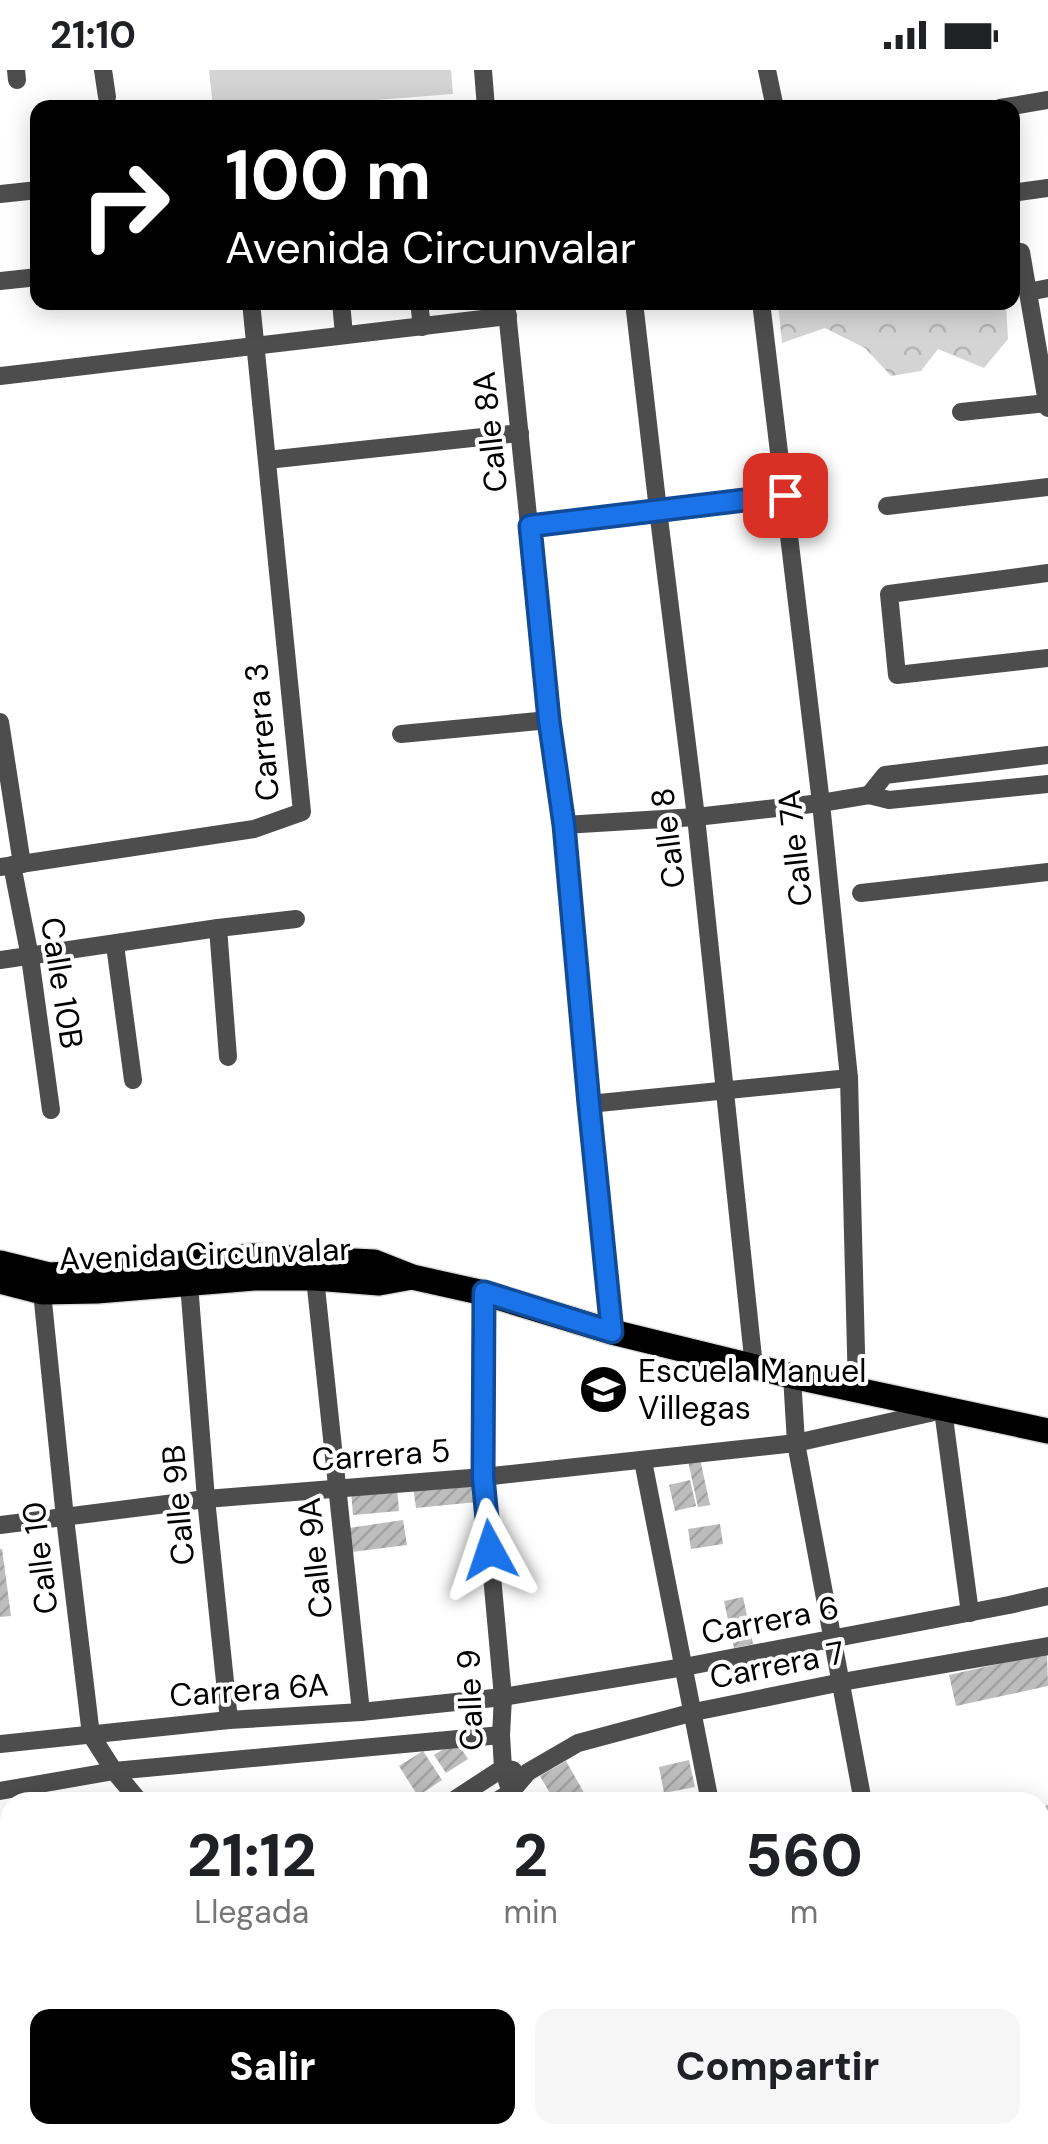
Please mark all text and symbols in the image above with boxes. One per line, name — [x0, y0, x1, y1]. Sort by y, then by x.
text: 21:10 — [50, 10, 136, 60]
text: 100 m — [225, 130, 431, 221]
icon: right — [60, 140, 190, 270]
text: Avenida Circunvalar — [225, 218, 636, 277]
street label: Calle 8A — [463, 370, 517, 494]
pin — [743, 453, 828, 538]
icon: arrive — [758, 468, 813, 523]
street label: Carrera 3 — [235, 661, 289, 803]
street label: Calle 8 — [641, 785, 695, 891]
street label: Calle 7A — [768, 788, 822, 908]
street label: Calle 10B — [31, 914, 93, 1052]
street label: Avenida Circunvalar — [58, 1228, 352, 1280]
place label: Escuela Manuel Villegas — [638, 1350, 866, 1429]
school or university icon: Escuela Manuel Villegas — [577, 1363, 629, 1415]
street label: Carrera 5 — [310, 1429, 452, 1481]
street label: Calle 9B — [152, 1443, 204, 1567]
street label: Calle 9A — [288, 1496, 342, 1620]
position arrow — [438, 1498, 542, 1602]
street label: Calle 10 — [12, 1499, 68, 1617]
street label: Carrera 6 — [698, 1586, 842, 1654]
street label: Carrera 7 — [706, 1631, 848, 1699]
street label: Calle 9 — [447, 1649, 493, 1751]
street label: Carrera 6A — [168, 1663, 330, 1717]
text: 21:12 — [187, 1816, 316, 1895]
text: 2 — [513, 1816, 548, 1895]
text: 560 — [745, 1816, 863, 1895]
text: Llegada — [194, 1891, 309, 1933]
text: min — [503, 1891, 558, 1933]
text: m — [790, 1891, 818, 1933]
button: Salir — [30, 2009, 515, 2124]
button: Compartir — [535, 2009, 1020, 2124]

